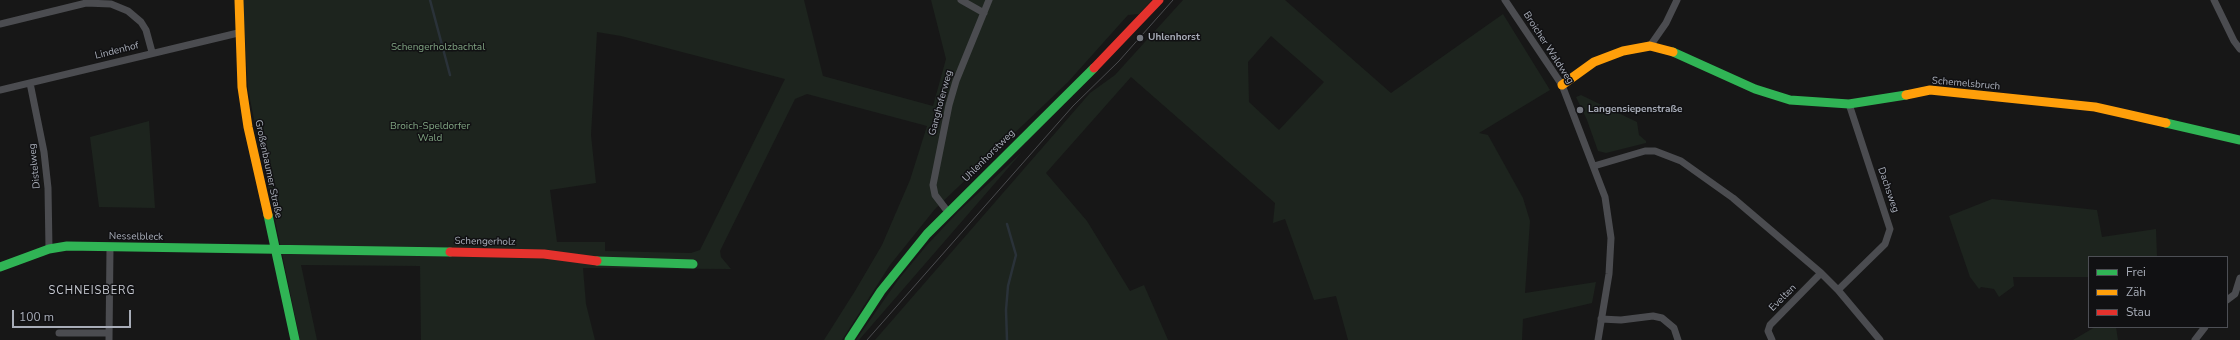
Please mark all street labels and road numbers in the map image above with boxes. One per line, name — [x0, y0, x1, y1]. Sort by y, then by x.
street label: Broicher Waldweg — [1520, 10, 1576, 86]
street label: Lindenhof — [94, 40, 140, 62]
street label: Ganghoferweg — [927, 69, 955, 137]
street label: Schemelsbruch — [1931, 75, 2001, 93]
street label: Großenbaumer Straße — [252, 119, 284, 219]
street label: Uhlenhorstweg — [960, 127, 1018, 185]
street label: Distelweg — [27, 143, 43, 189]
street label: Dachsweg — [1875, 166, 1901, 214]
street label: Nesselbleck — [109, 231, 163, 243]
street label: Schengerholz — [454, 235, 516, 249]
street label: Evelten — [1767, 282, 1799, 314]

